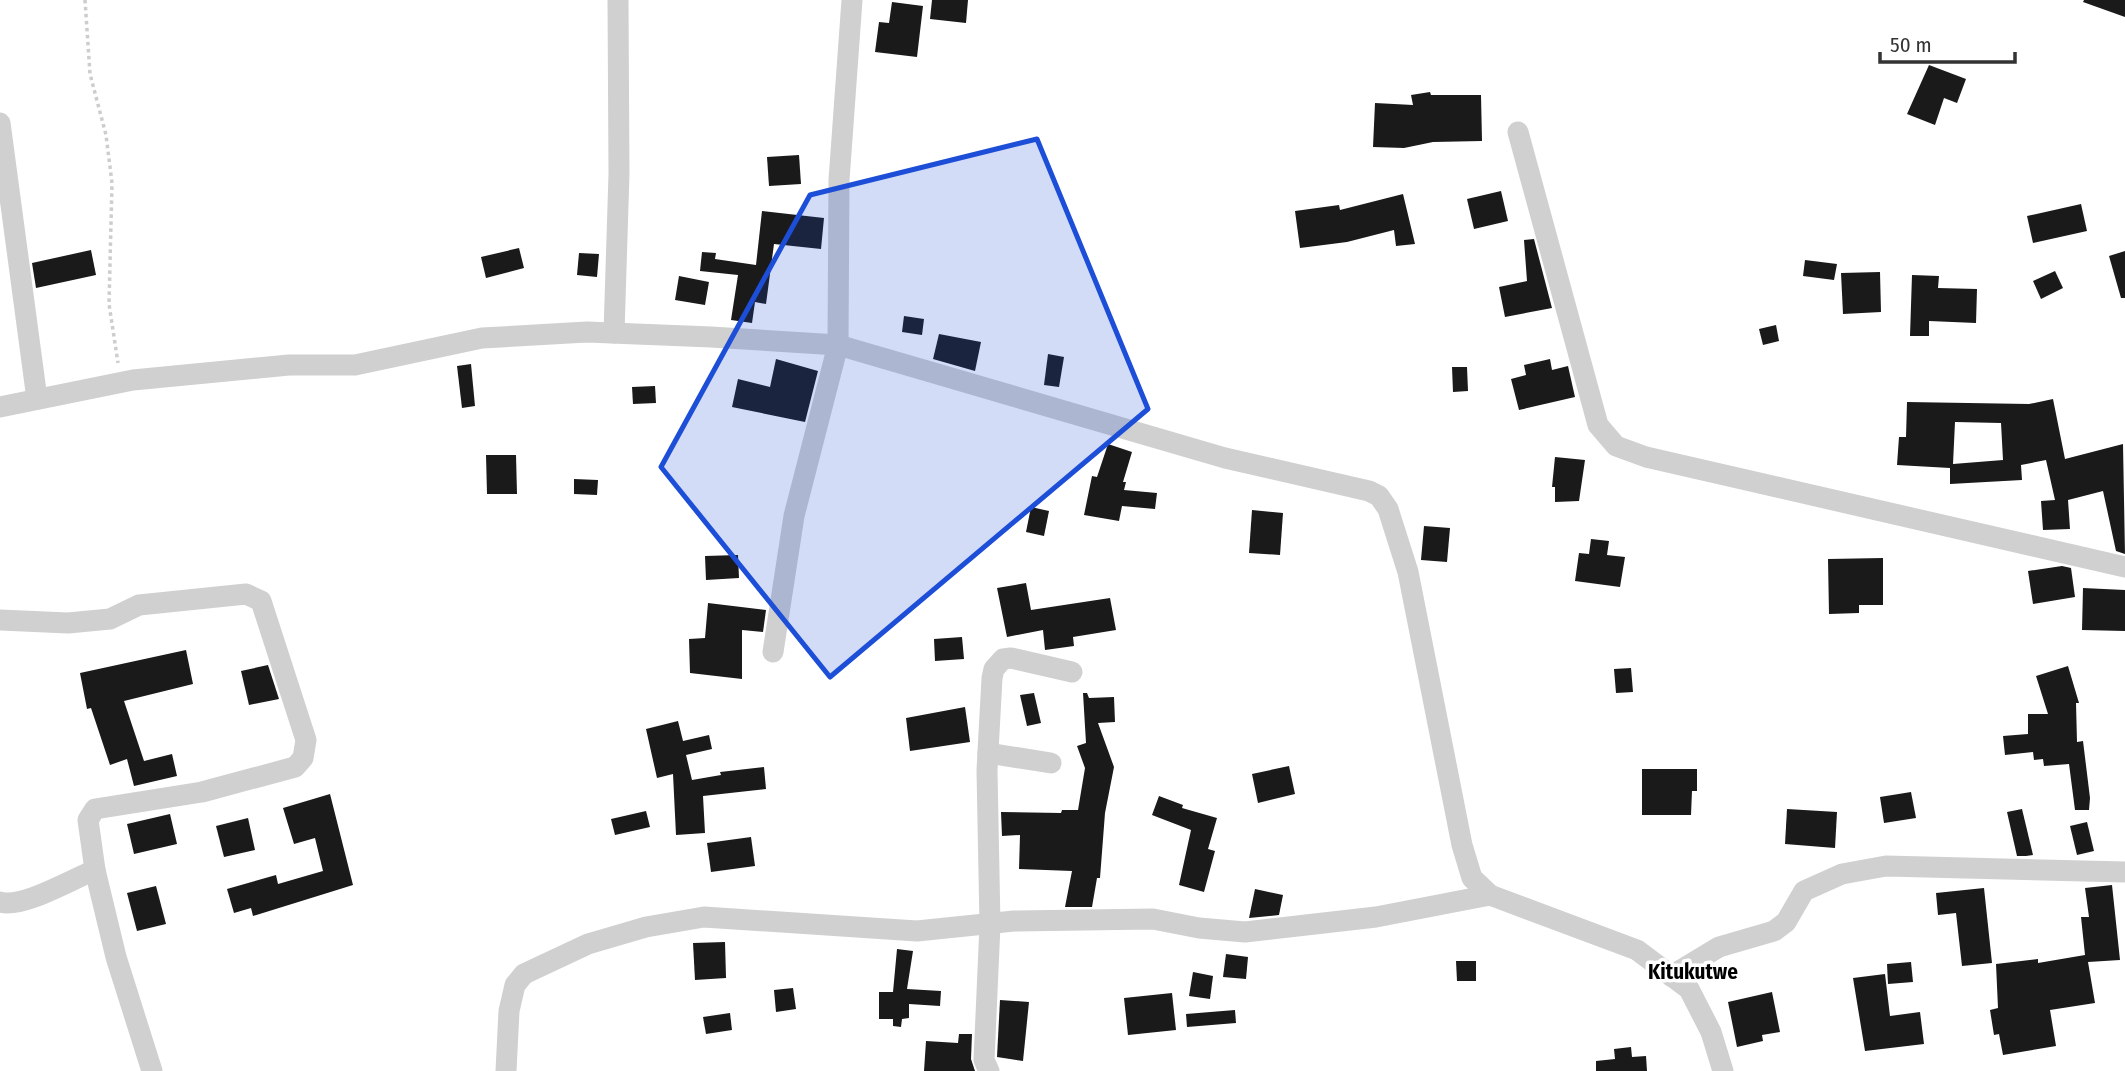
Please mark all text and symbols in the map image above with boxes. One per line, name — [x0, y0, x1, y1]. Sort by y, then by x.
scale bar — [1880, 21, 2015, 65]
text: 50 m — [1890, 32, 1932, 58]
district label: Kitukutwe — [1648, 959, 1738, 985]

